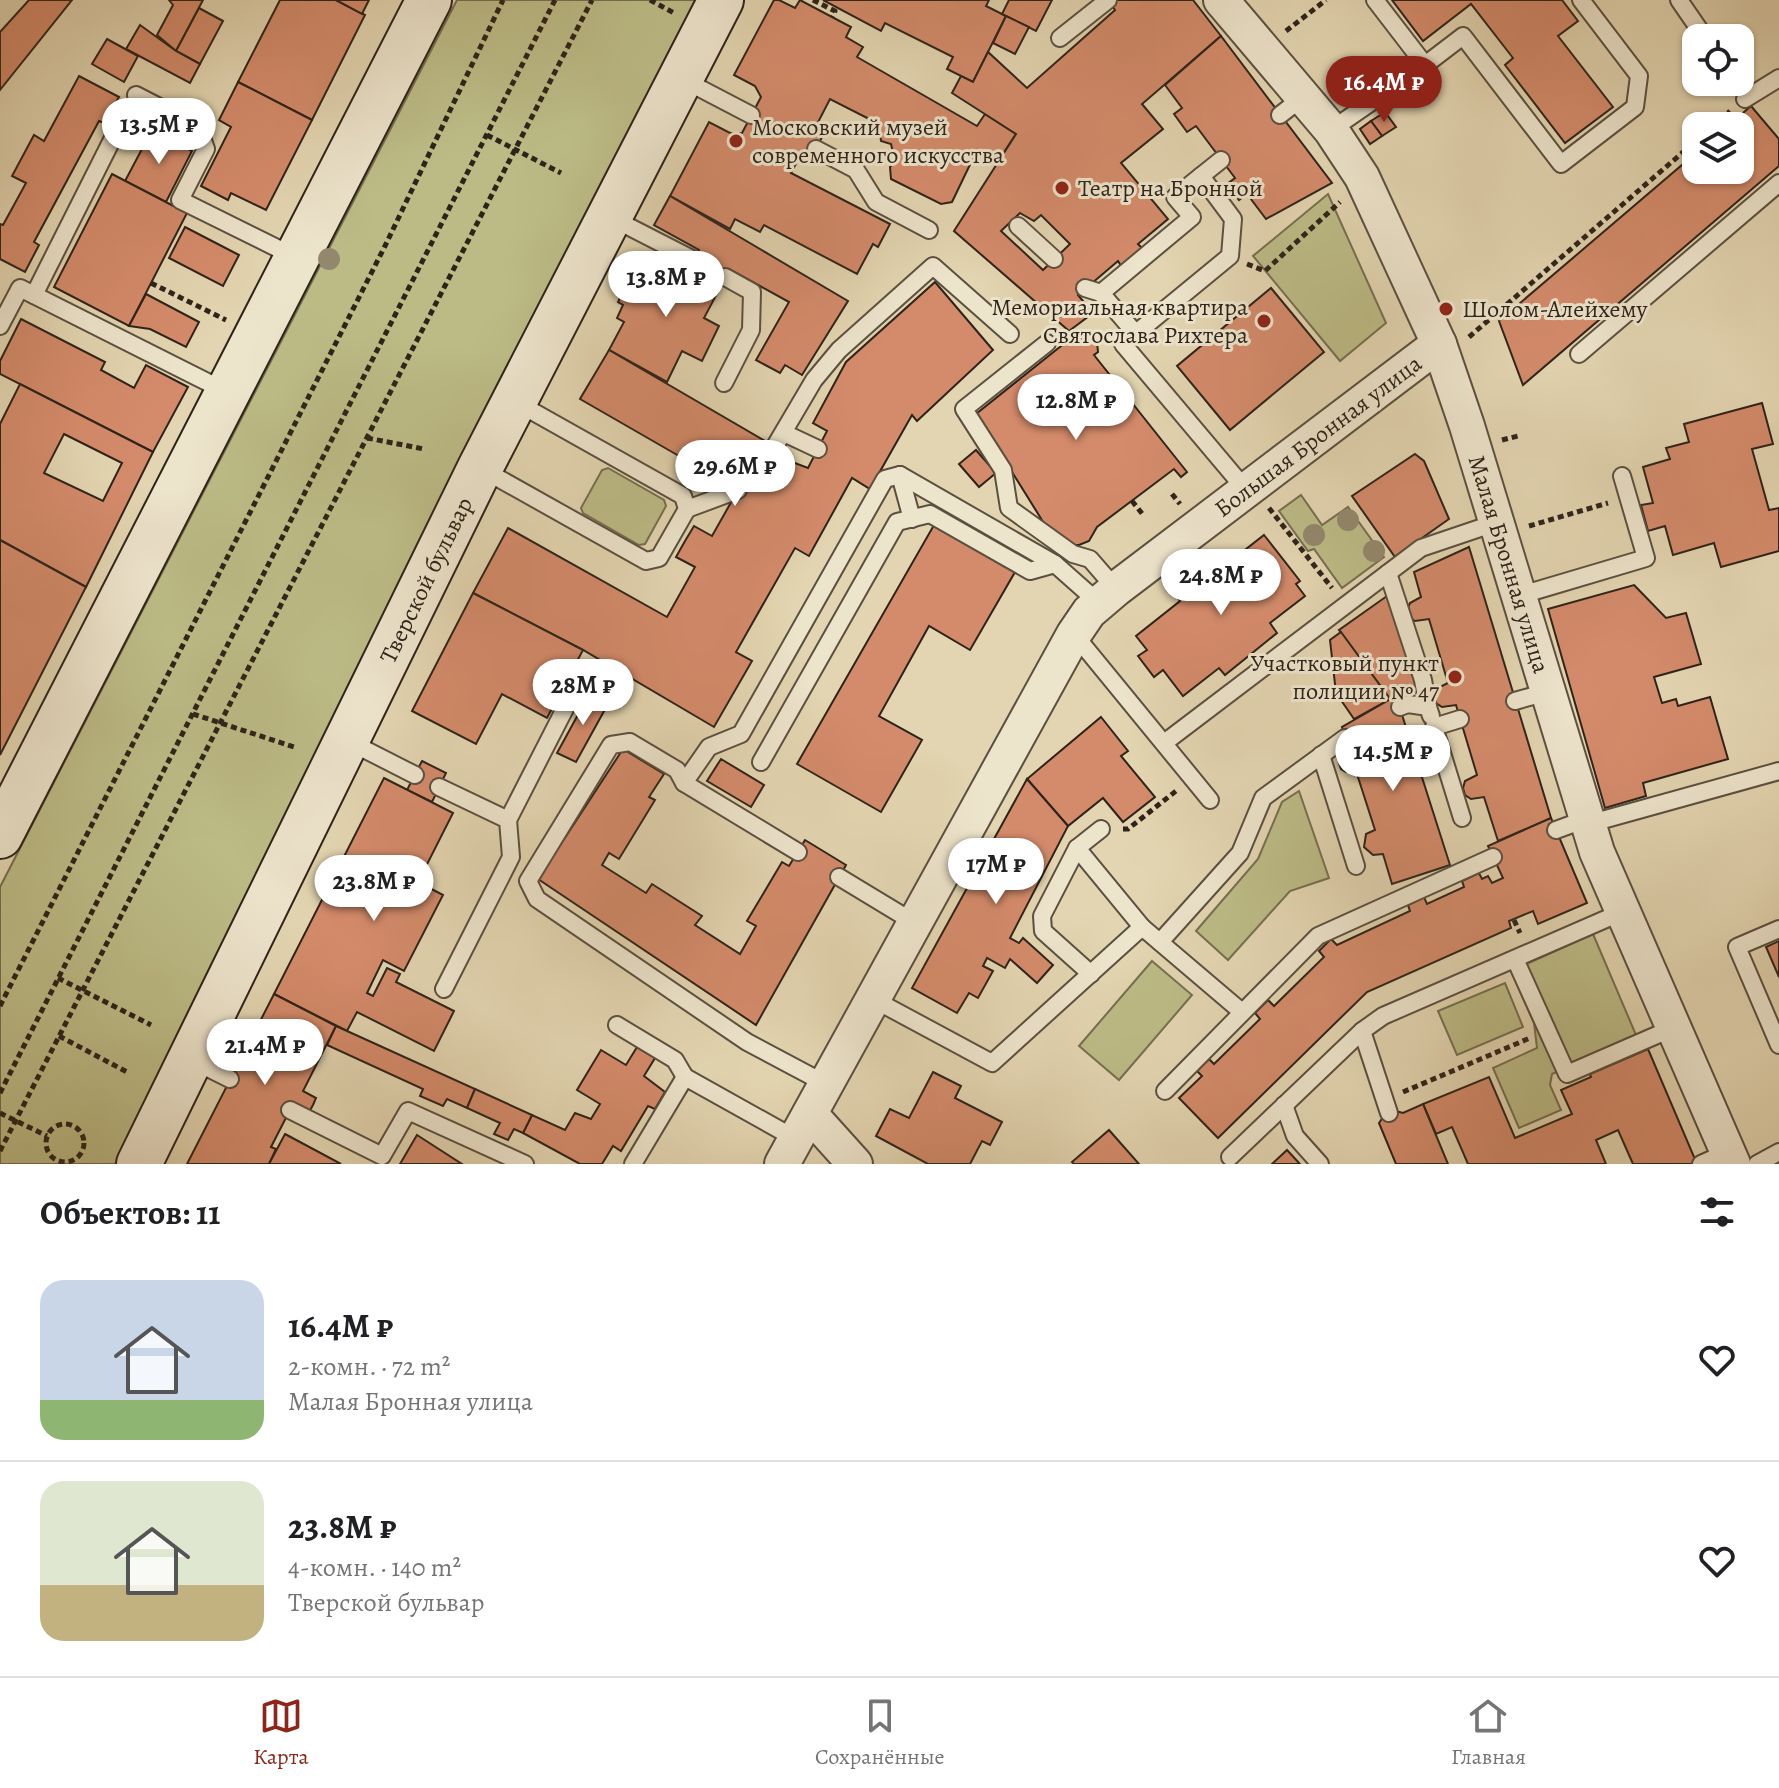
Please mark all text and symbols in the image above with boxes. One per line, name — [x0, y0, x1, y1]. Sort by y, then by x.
map controls — [1682, 24, 1754, 184]
button: locate — [1682, 24, 1754, 96]
pin: 16.4M ₽ — [1310, 56, 1458, 124]
text: 16.4M ₽ — [1344, 64, 1424, 99]
pin: 13.5M ₽ — [85, 98, 233, 166]
text: 13.5M ₽ — [120, 106, 198, 141]
place label: Московский музей современного искусства — [752, 111, 1004, 171]
button: layers — [1682, 112, 1754, 184]
marker: Московский музей современного искусства — [727, 132, 745, 150]
place label: Театр на Бронной — [1078, 172, 1263, 204]
marker: Театр на Бронной — [1053, 179, 1071, 197]
pin: 13.8M ₽ — [592, 251, 740, 319]
text: 13.8M ₽ — [626, 259, 706, 294]
place label: Мемориальная квартира Святослава Рихтера — [991, 291, 1248, 351]
place label: Шолом-Алейхему — [1462, 293, 1648, 325]
marker: Шолом-Алейхему — [1437, 300, 1455, 318]
marker: Мемориальная квартира Святослава Рихтера — [1255, 312, 1273, 330]
street label: Большая Бронная улица — [1208, 348, 1428, 524]
pin: 12.8M ₽ — [1002, 374, 1150, 442]
text: 12.8M ₽ — [1035, 382, 1117, 417]
pin: 29.6M ₽ — [661, 440, 809, 508]
text: 29.6M ₽ — [693, 448, 777, 483]
street label: Малая Бронная улица — [1461, 451, 1557, 677]
street label: Тверской бульвар — [372, 492, 480, 668]
pin: 24.8M ₽ — [1147, 549, 1295, 617]
text: 24.8M ₽ — [1179, 557, 1263, 592]
place label: Участковый пункт полиции № 47 — [1251, 647, 1440, 707]
pin: 28M ₽ — [527, 659, 639, 727]
text: 28M ₽ — [551, 667, 615, 702]
marker: Участковый пункт полиции № 47 — [1446, 668, 1464, 686]
pin: 14.5M ₽ — [1319, 725, 1467, 793]
text: 14.5M ₽ — [1353, 733, 1433, 768]
pin: 17M ₽ — [940, 838, 1052, 906]
text: 17M ₽ — [966, 846, 1026, 881]
pin: 23.8M ₽ — [300, 855, 448, 923]
text: 23.8M ₽ — [333, 863, 415, 898]
pin: 21.4M ₽ — [191, 1019, 339, 1087]
text: 21.4M ₽ — [225, 1027, 305, 1062]
text: Объектов: 11 — [40, 1189, 220, 1236]
icon: filters — [1695, 1190, 1739, 1234]
text: 16.4M ₽ — [288, 1302, 393, 1349]
icon: home — [104, 1312, 200, 1408]
icon: heart — [1695, 1338, 1739, 1382]
text: 2-комн. · 72 m² — [288, 1349, 450, 1384]
text: Малая Бронная улица — [288, 1384, 533, 1419]
text: 23.8M ₽ — [288, 1503, 397, 1550]
icon: home — [104, 1513, 200, 1609]
icon: heart — [1695, 1539, 1739, 1583]
text: 4-комн. · 140 m² — [288, 1550, 461, 1585]
text: Тверской бульвар — [288, 1585, 484, 1620]
tab: Карта — [253, 1694, 309, 1772]
tab: Сохранённые — [815, 1694, 945, 1772]
tab: Главная — [1451, 1694, 1526, 1772]

